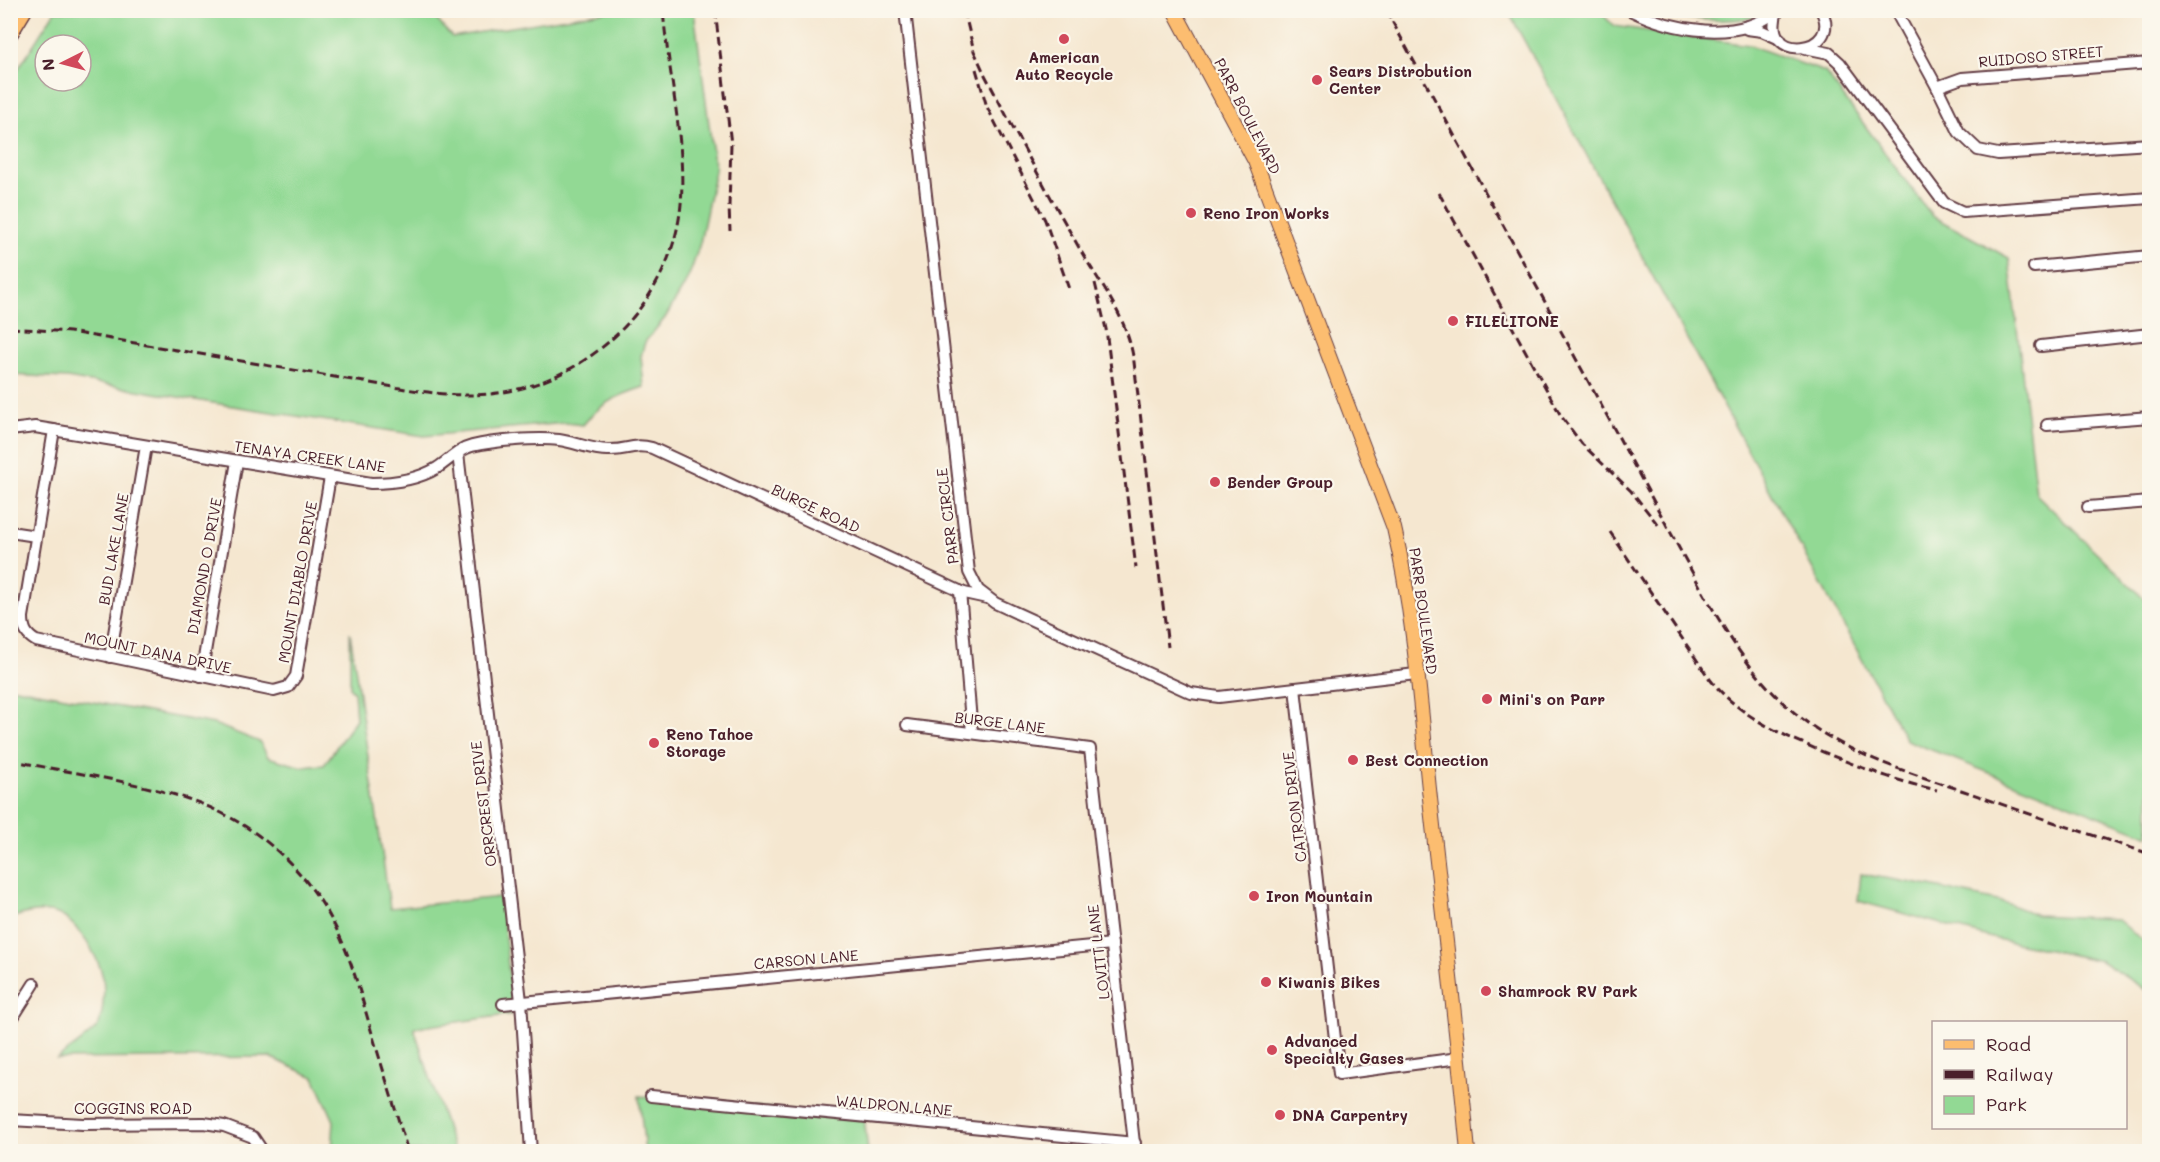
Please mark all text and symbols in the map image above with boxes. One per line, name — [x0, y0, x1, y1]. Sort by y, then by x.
marker: American Auto Recycle — [1057, 32, 1071, 46]
north arrow — [33, 33, 93, 93]
street label: RUIDOSO STREET — [1978, 41, 2104, 71]
place label: American Auto Recycle — [1015, 47, 1113, 84]
street label: PARR BOULEVARD — [1210, 55, 1286, 177]
text: N — [37, 57, 59, 72]
place label: Sears Distrobution Center — [1329, 61, 1472, 98]
marker: Sears Distrobution Center — [1310, 73, 1324, 87]
place label: Reno Iron Works — [1203, 203, 1329, 223]
marker: Reno Iron Works — [1184, 206, 1198, 220]
place label: FILELITONE — [1465, 311, 1559, 331]
marker: FILELITONE — [1446, 314, 1460, 328]
street label: TENAYA CREEK LANE — [233, 435, 387, 477]
street label: PARR CIRCLE — [931, 467, 963, 565]
place label: Bender Group — [1227, 472, 1333, 492]
marker: Bender Group — [1208, 475, 1222, 489]
street label: BURGE ROAD — [768, 479, 864, 537]
street label: BUD LAKE LANE — [93, 491, 133, 606]
street label: DIAMOND O DRIVE — [182, 496, 226, 636]
street label: MOUNT DIABLO DRIVE — [273, 499, 321, 664]
street label: PARR BOULEVARD — [1405, 546, 1443, 676]
street label: MOUNT DANA DRIVE — [83, 627, 234, 677]
place label: Mini's on Parr — [1499, 689, 1605, 709]
marker: Mini's on Parr — [1480, 692, 1494, 706]
street label: BURGE LANE — [953, 707, 1047, 738]
place label: Reno Tahoe Storage — [666, 724, 753, 761]
marker: Reno Tahoe Storage — [647, 736, 661, 750]
street label: ORRCREST DRIVE — [465, 740, 501, 868]
street label: CATRON DRIVE — [1277, 750, 1311, 864]
place label: Best Connection — [1365, 750, 1488, 770]
marker: Best Connection — [1346, 753, 1360, 767]
place label: Iron Mountain — [1266, 886, 1373, 906]
marker: Iron Mountain — [1247, 889, 1261, 903]
street label: LOVITT LANE — [1082, 903, 1114, 1001]
street label: CARSON LANE — [753, 944, 859, 974]
place label: Kiwanis Bikes — [1278, 972, 1380, 992]
marker: Kiwanis Bikes — [1259, 975, 1273, 989]
place label: Shamrock RV Park — [1498, 981, 1638, 1001]
marker: Shamrock RV Park — [1479, 984, 1493, 998]
legend — [1932, 1021, 2127, 1129]
place label: Advanced Specialty Gases — [1284, 1031, 1404, 1068]
text: Road — [1986, 1032, 2031, 1056]
marker: Advanced Specialty Gases — [1265, 1043, 1279, 1057]
text: Railway — [1986, 1062, 2053, 1086]
street label: WALDRON LANE — [835, 1090, 954, 1120]
text: Park — [1986, 1092, 2027, 1116]
street label: COGGINS ROAD — [74, 1098, 192, 1118]
place label: DNA Carpentry — [1292, 1105, 1408, 1125]
marker: DNA Carpentry — [1273, 1108, 1287, 1122]

